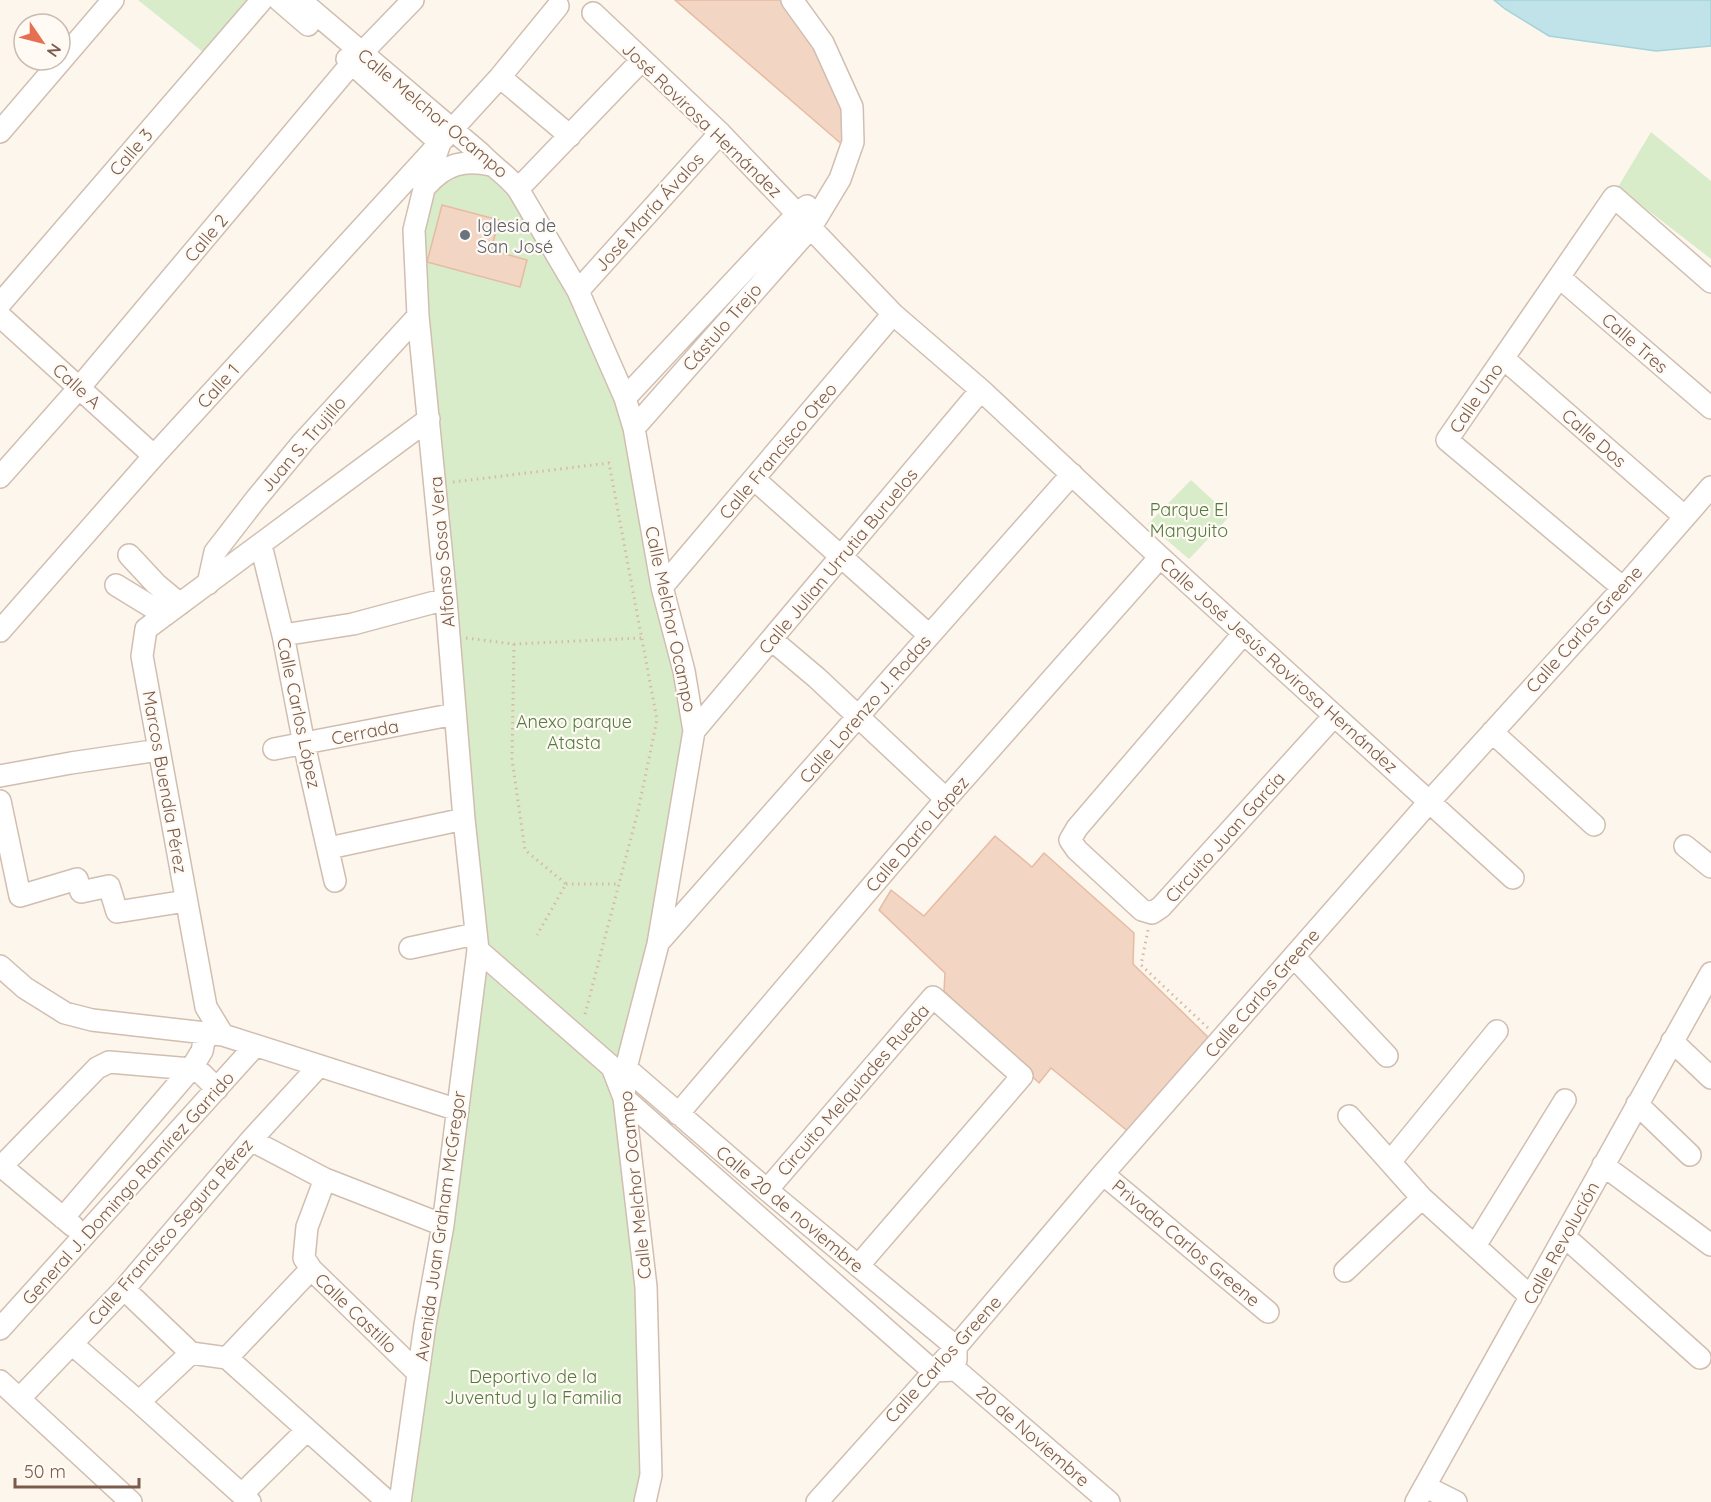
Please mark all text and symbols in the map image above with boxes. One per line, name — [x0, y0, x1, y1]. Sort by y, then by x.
north arrow — [12, 12, 72, 72]
street label: José Rovirosa Hernández — [617, 37, 787, 203]
text: N — [43, 40, 66, 61]
street label: Calle Melchor Ocampo — [353, 43, 513, 183]
street label: Calle 3 — [104, 124, 158, 180]
street label: José María Ávalos — [589, 148, 709, 276]
street label: Calle 2 — [179, 209, 233, 267]
place label: Iglesia de San José — [477, 214, 556, 258]
marker: Iglesia de San José — [458, 228, 472, 242]
street label: Cástulo Trejo — [677, 278, 767, 376]
street label: Calle Tres — [1597, 308, 1673, 378]
street label: Calle A — [48, 358, 106, 414]
street label: Calle Uno — [1444, 358, 1508, 438]
street label: Calle 1 — [192, 359, 244, 413]
street label: Calle Francisco Oteo — [714, 378, 842, 524]
street label: Juan S. Trujillo — [255, 391, 351, 497]
street label: Calle Dos — [1557, 404, 1631, 472]
street label: Calle Julian Urrutia Buruelos — [753, 463, 923, 659]
street label: Alfonso Sosa Vera — [424, 475, 460, 629]
park label: Parque El Manguito — [1150, 498, 1228, 542]
street label: Calle Melchor Ocampo — [640, 524, 702, 714]
street label: Calle José Jesús Rovirosa Hernández — [1155, 552, 1403, 778]
street label: Calle Carlos Greene — [1521, 561, 1647, 697]
street label: Calle Lorenzo J. Rodas — [794, 630, 936, 788]
street label: Calle Carlos López — [272, 635, 326, 791]
street label: Marcos Buendía Pérez — [138, 689, 192, 875]
park label: Anexo parque Atasta — [516, 710, 632, 754]
street label: Cerrada — [329, 714, 401, 750]
street label: Circuito Juan García — [1160, 767, 1290, 907]
street label: Calle Darío López — [860, 771, 974, 897]
street label: Calle Carlos Greene — [1200, 924, 1324, 1062]
street label: Circuito Melquiades Rueda — [772, 999, 934, 1181]
street label: General J. Domingo Ramírez Garrido — [17, 1066, 239, 1310]
street label: Avenida Juan Graham McGregor — [410, 1089, 470, 1363]
street label: Calle Melchor Ocampo — [614, 1090, 656, 1280]
street label: Calle Francisco Segura Pérez — [82, 1134, 258, 1330]
street label: Calle 20 de noviembre — [711, 1140, 869, 1278]
street label: Privada Carlos Greene — [1107, 1174, 1265, 1312]
street label: Calle Revolución — [1518, 1178, 1604, 1308]
street label: Calle Castillo — [310, 1268, 402, 1358]
street label: Calle Carlos Greene — [880, 1291, 1006, 1427]
park label: Deportivo de la Juventud y la Familia — [444, 1365, 622, 1409]
street label: 20 de Noviembre — [971, 1380, 1095, 1492]
scale bar — [15, 1451, 140, 1489]
text: 50 m — [24, 1460, 66, 1483]

